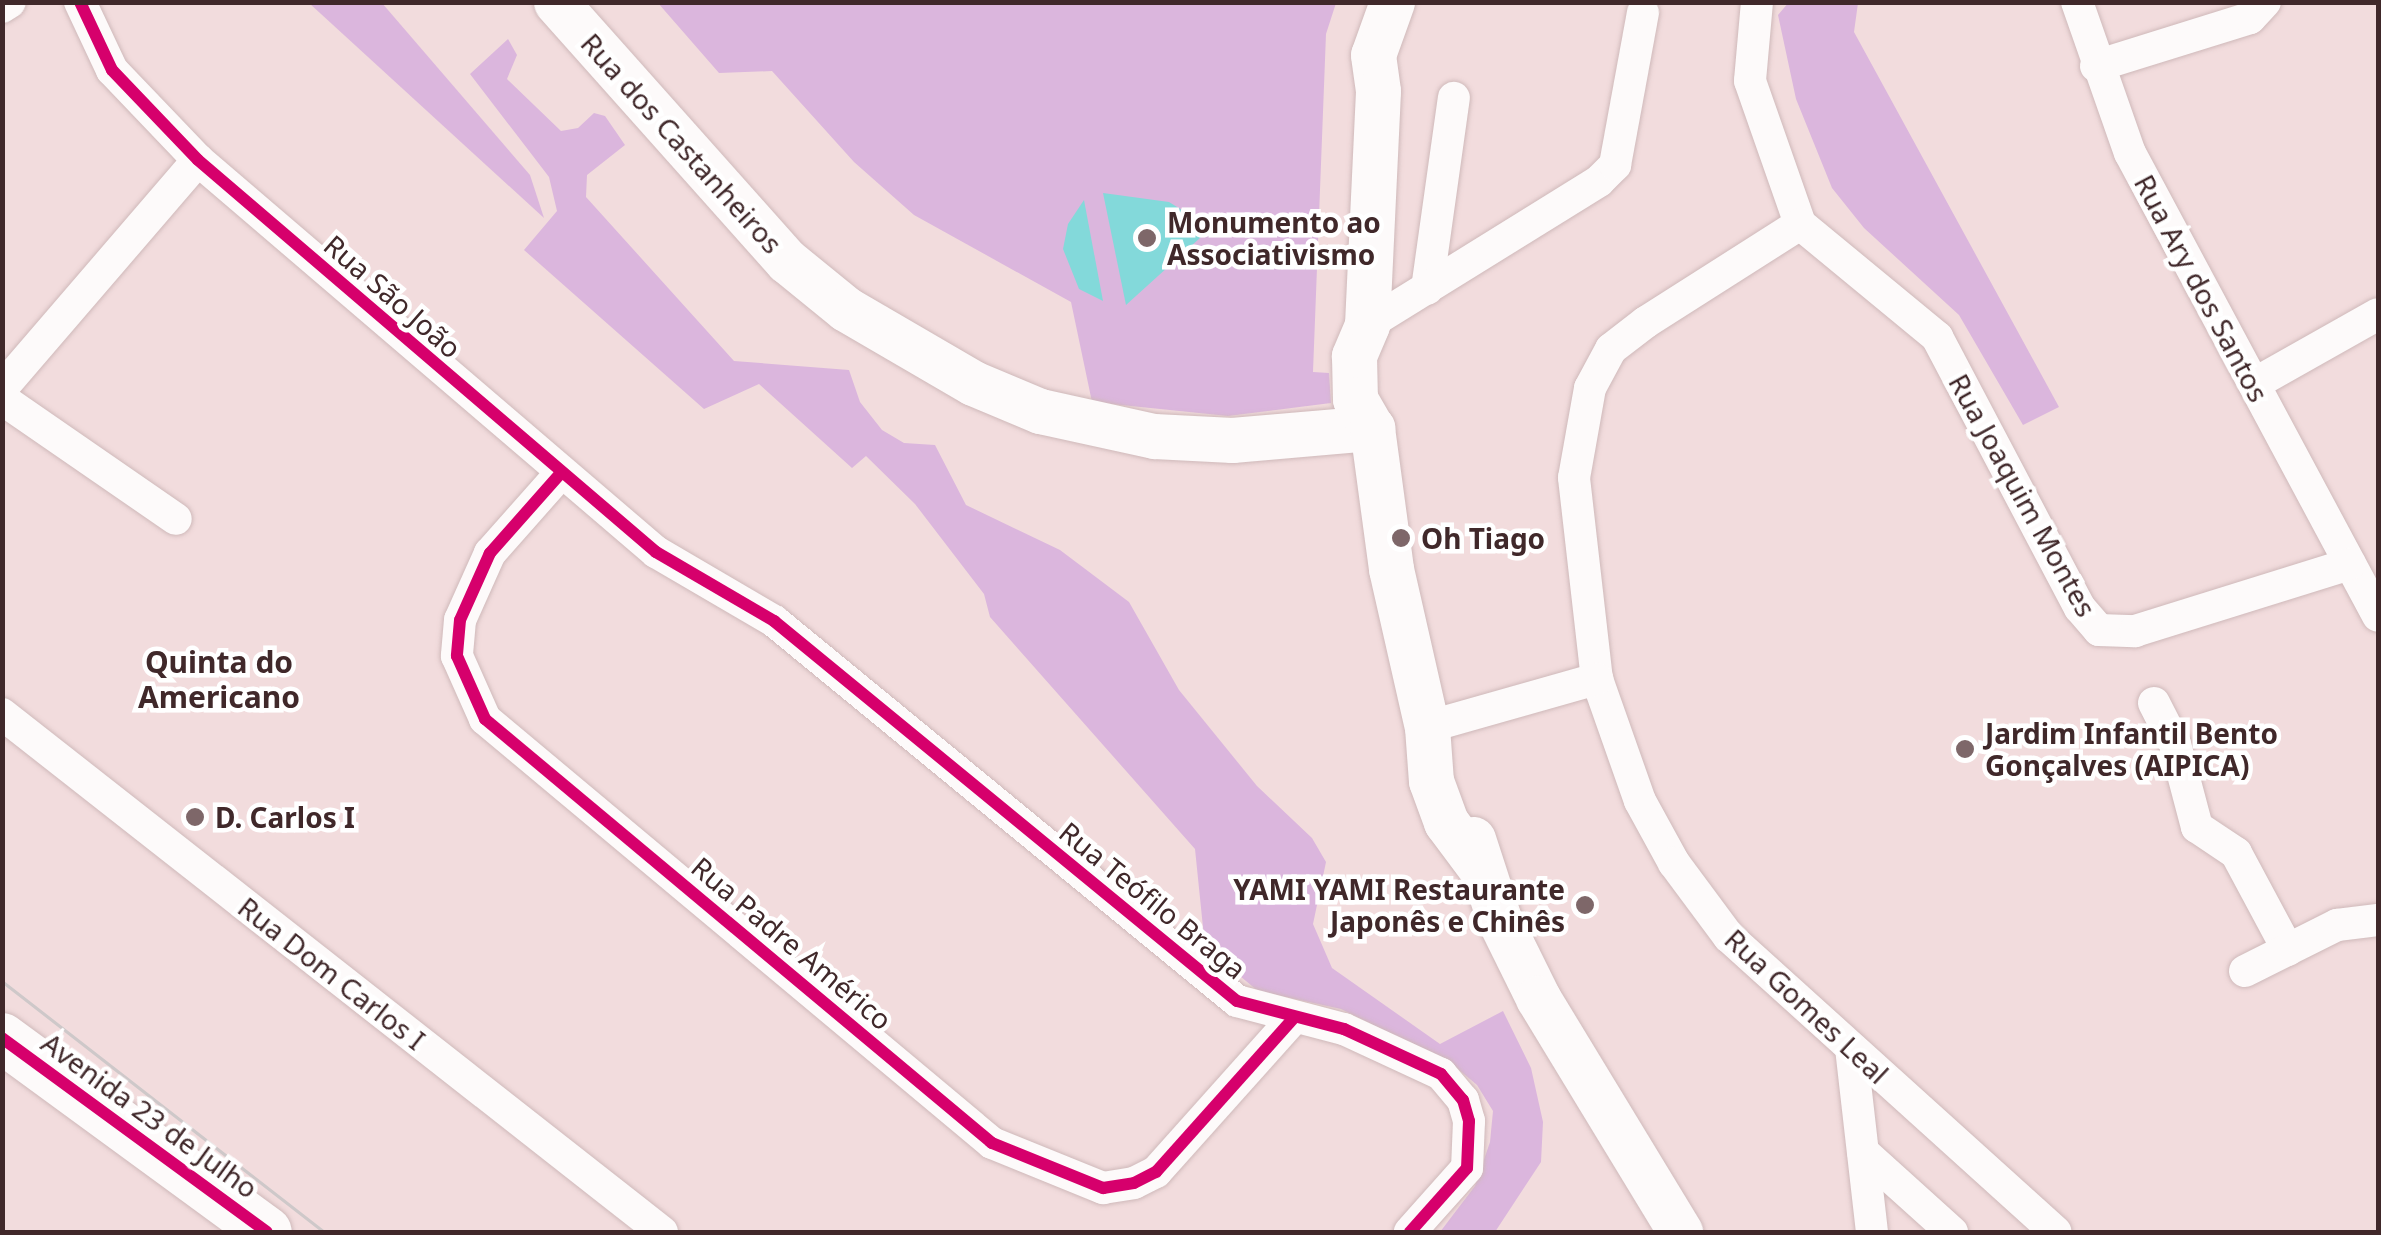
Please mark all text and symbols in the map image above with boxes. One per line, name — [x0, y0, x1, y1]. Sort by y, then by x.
street label: Rua dos Castanheiros — [574, 26, 790, 260]
street label: Rua Ary dos Santos — [2128, 169, 2276, 407]
place label: Monumento ao Associativismo — [1167, 205, 1381, 271]
street label: Rua São João — [318, 227, 468, 365]
marker: Monumento ao Associativismo — [1136, 227, 1158, 249]
street label: Rua Joaquim Montes — [1942, 368, 2104, 622]
place label: Oh Tiago — [1421, 521, 1545, 555]
marker: Oh Tiago — [1390, 527, 1412, 549]
district label: Quinta do Americano — [138, 644, 300, 714]
place label: Jardim Infantil Bento Gonçalves (AIPICA) — [1985, 716, 2278, 782]
marker: Jardim Infantil Bento Gonçalves (AIPICA) — [1954, 738, 1976, 760]
place label: D. Carlos I — [215, 800, 355, 834]
marker: D. Carlos I — [184, 806, 206, 828]
street label: Rua Teófilo Braga — [1053, 815, 1253, 985]
street label: Rua Padre Américo — [685, 850, 899, 1036]
place label: YAMI YAMI Restaurante Japonês e Chinês — [1233, 872, 1565, 938]
street label: Rua Dom Carlos I — [232, 890, 432, 1056]
marker: YAMI YAMI Restaurante Japonês e Chinês — [1574, 894, 1596, 916]
street label: Rua Gomes Leal — [1718, 922, 1896, 1090]
street label: Avenida 23 de Julho — [35, 1025, 265, 1205]

